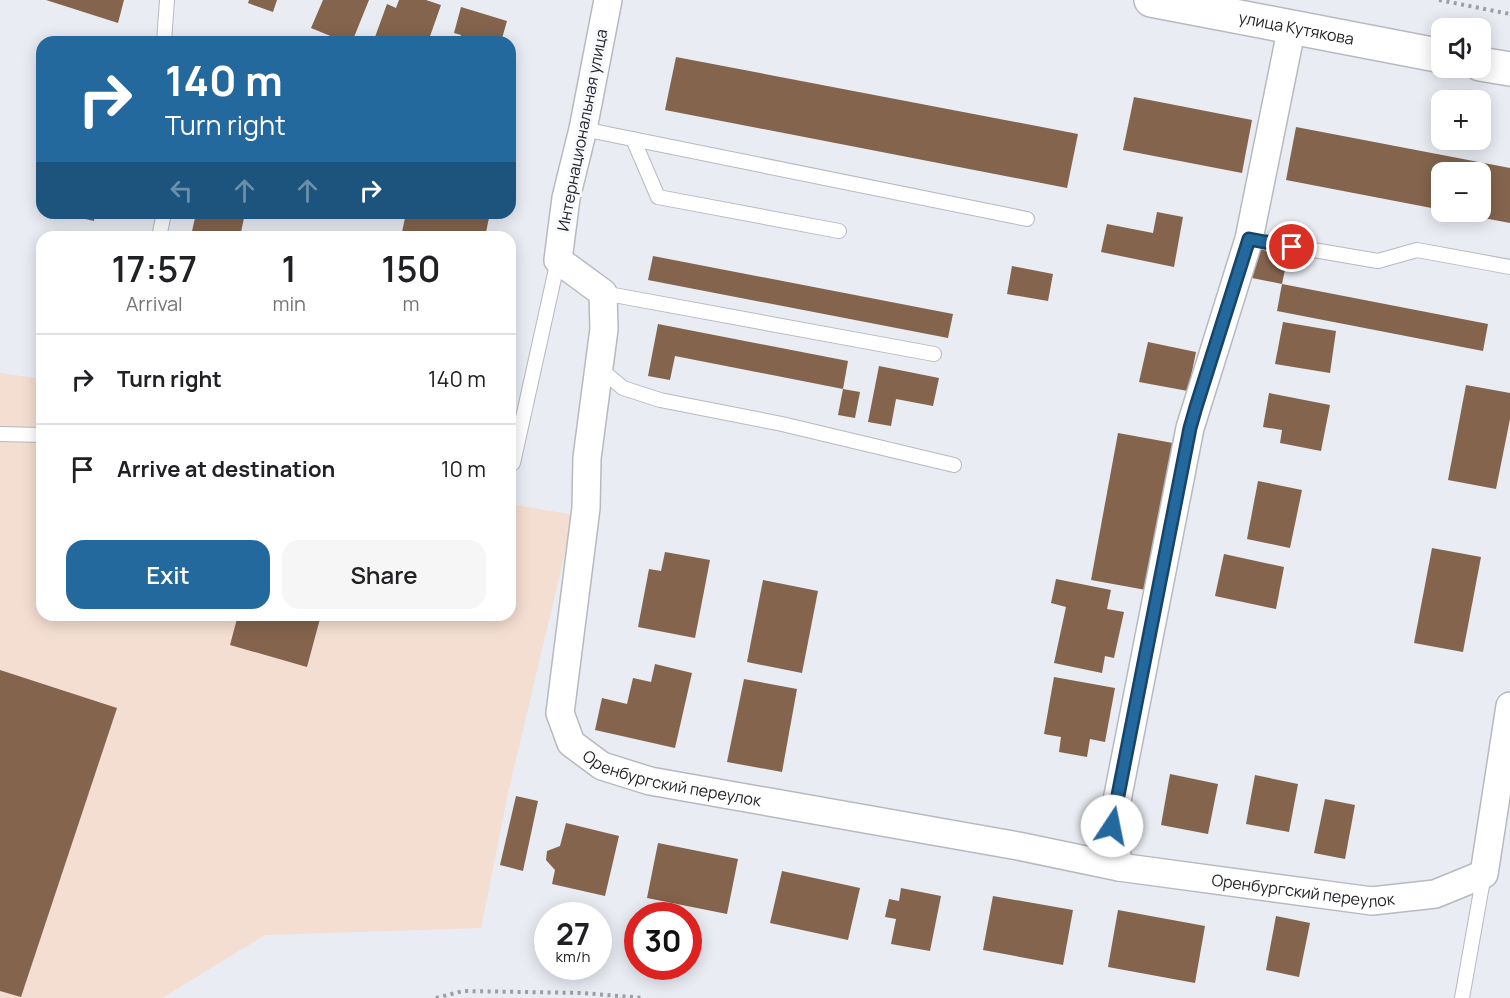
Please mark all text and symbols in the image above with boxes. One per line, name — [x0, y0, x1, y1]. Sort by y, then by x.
street label: улица Кутякова — [1237, 6, 1356, 50]
map controls — [1431, 18, 1491, 222]
button: sound — [1431, 18, 1491, 78]
street label: Интернациональная улица — [552, 27, 612, 233]
text: 140 m — [165, 51, 283, 109]
icon: right — [66, 60, 144, 138]
button: + — [1431, 90, 1491, 150]
text: Turn right — [165, 106, 286, 143]
button: − — [1431, 162, 1491, 222]
icon: left — [165, 174, 198, 207]
icon: ahead — [228, 174, 261, 207]
icon: ahead — [291, 174, 324, 207]
icon: right — [354, 174, 387, 207]
pin — [1266, 221, 1317, 272]
icon: arrive — [1275, 230, 1308, 263]
text: 17:57 — [111, 244, 197, 293]
text: 1 — [282, 244, 297, 293]
text: 150 — [381, 244, 441, 293]
text: Arrival — [126, 290, 183, 317]
text: min — [272, 290, 306, 317]
text: m — [402, 290, 419, 317]
icon: right — [66, 363, 99, 396]
text: Turn right — [117, 364, 222, 394]
text: 140 m — [428, 364, 486, 394]
icon: arrive — [66, 453, 99, 486]
text: Arrive at destination — [117, 454, 335, 484]
text: 10 m — [441, 454, 486, 484]
button: Exit — [66, 540, 270, 609]
button: Share — [282, 540, 486, 609]
street label: Оренбургский переулок — [578, 745, 764, 812]
position arrow — [1080, 794, 1144, 858]
street label: Оренбургский переулок — [1210, 869, 1397, 912]
speed limit sign: 30 — [624, 902, 702, 980]
text: 27 — [556, 913, 590, 954]
text: km/h — [556, 946, 590, 967]

